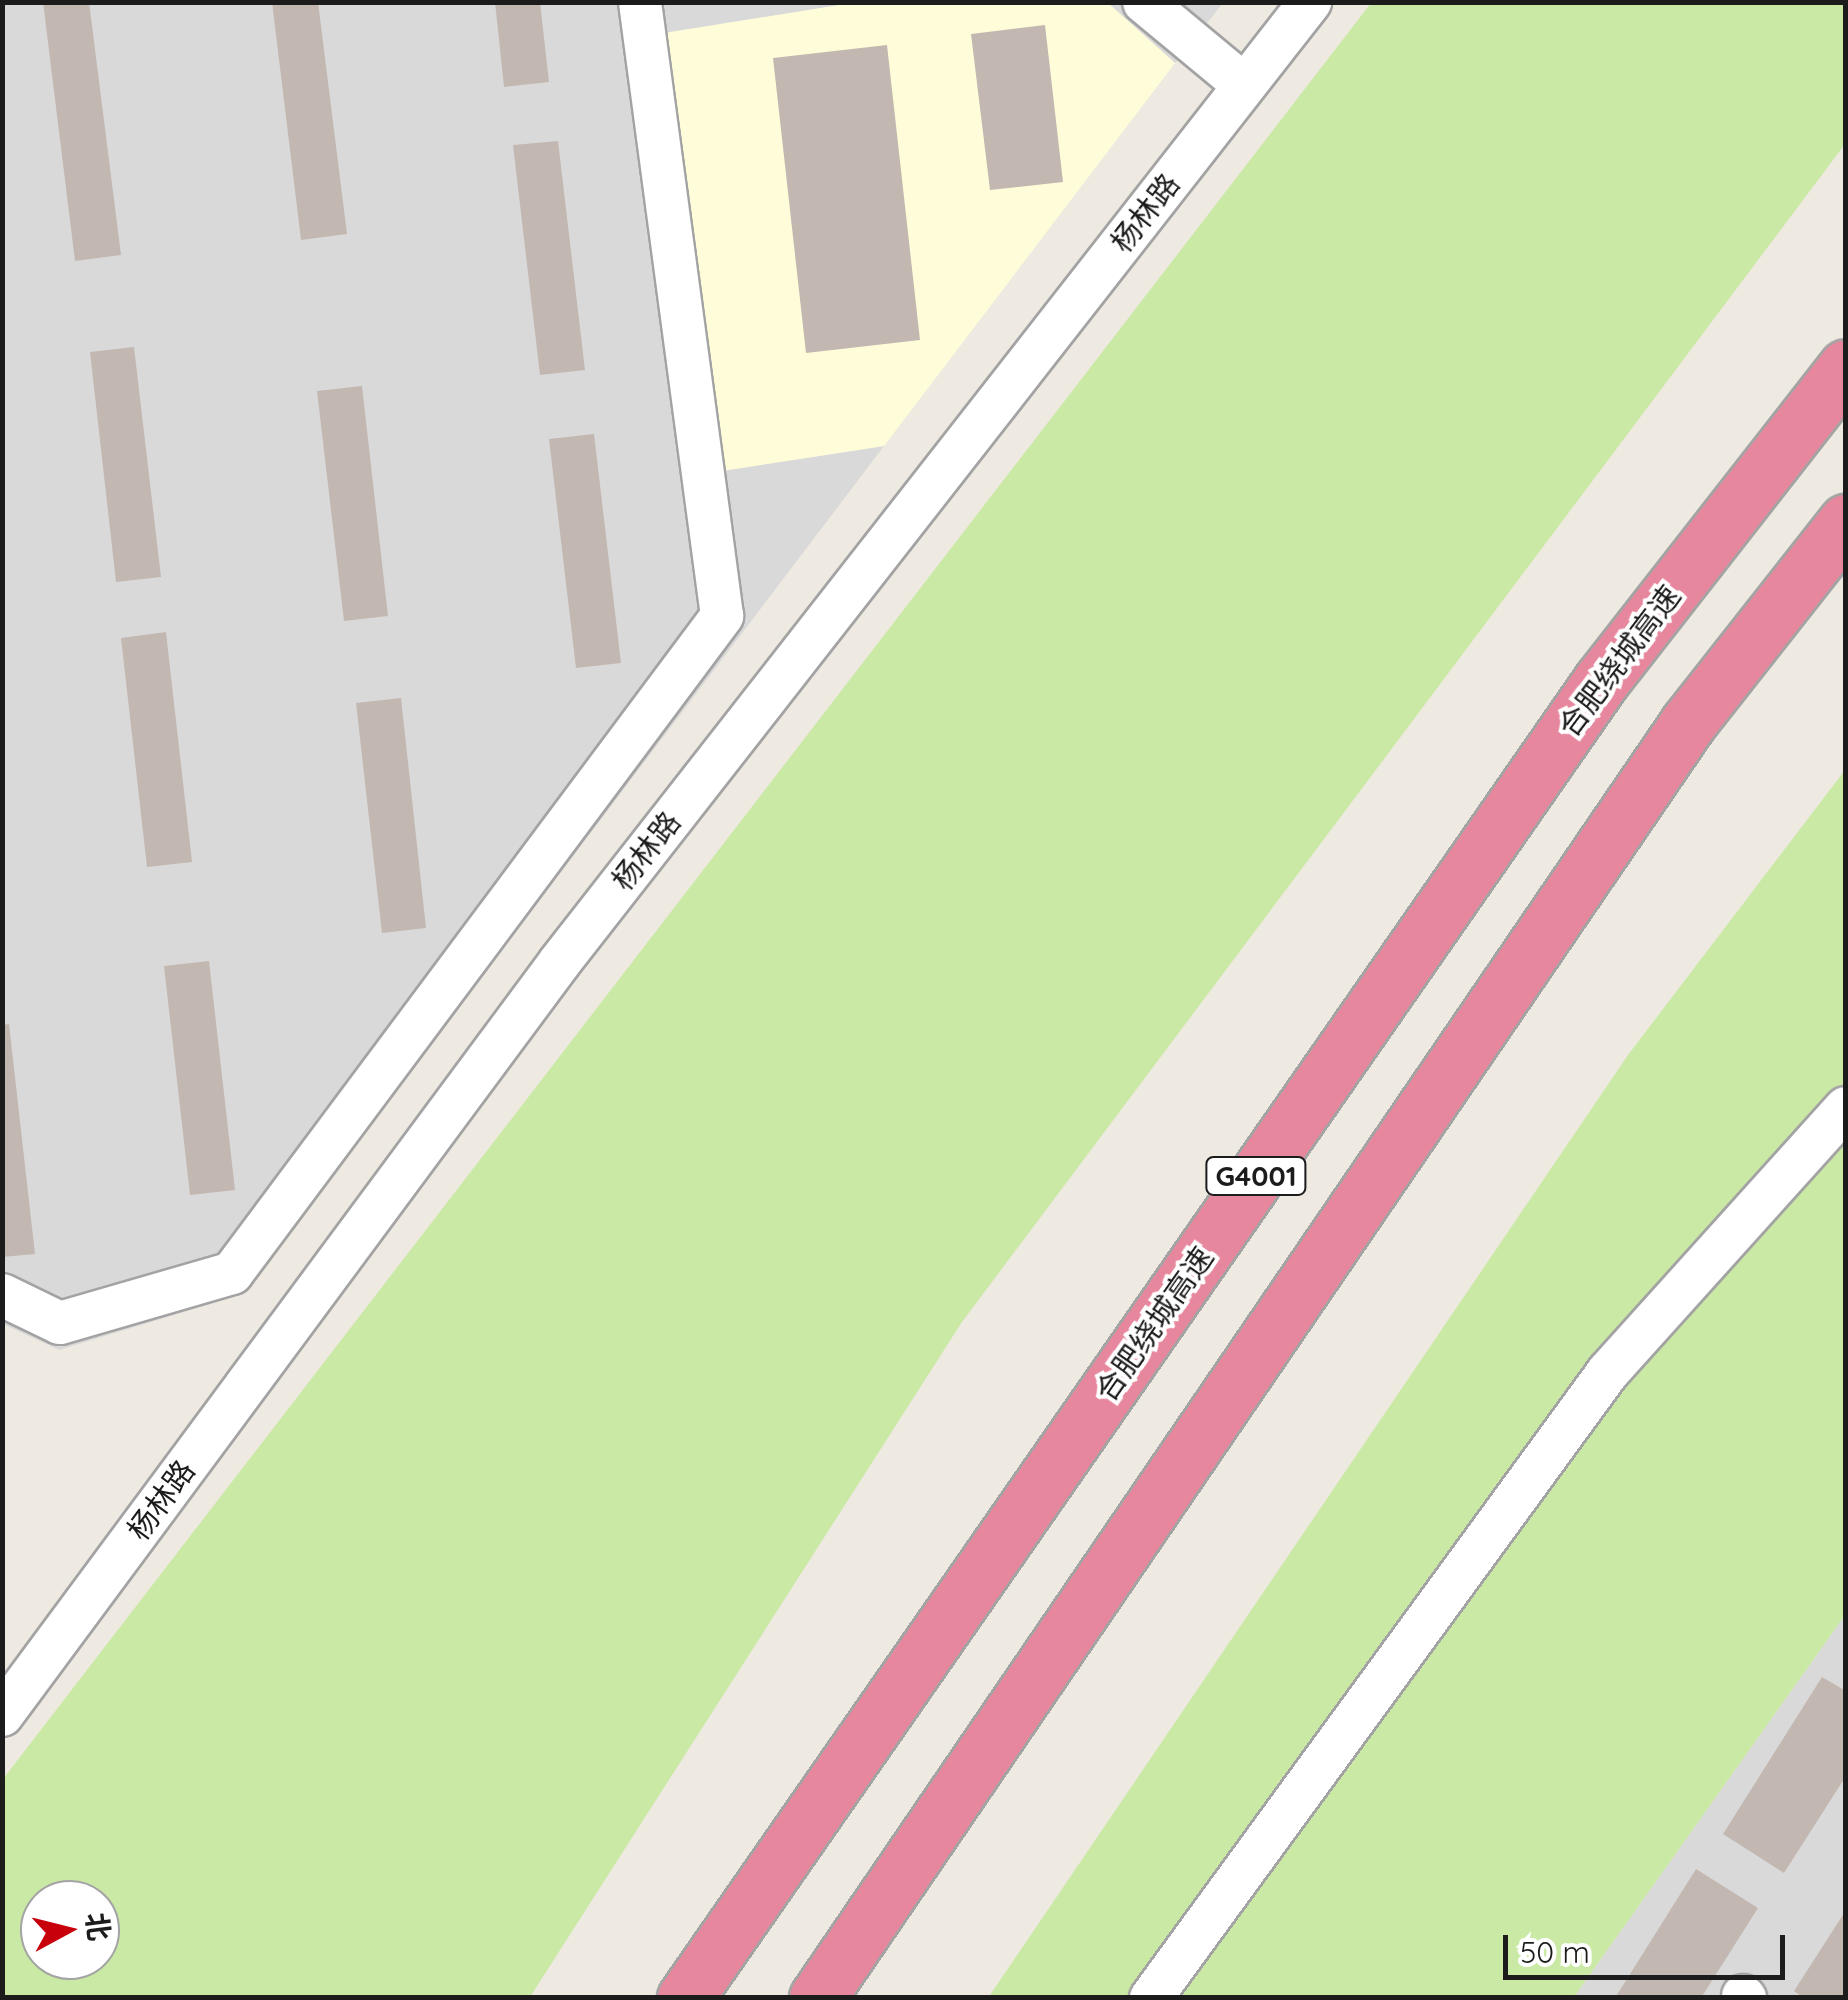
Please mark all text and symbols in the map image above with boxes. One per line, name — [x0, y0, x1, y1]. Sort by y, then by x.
street label: 杨林路 — [1103, 166, 1187, 260]
street label: 合肥绕城高速 — [1550, 578, 1688, 744]
street label: 杨林路 — [604, 804, 688, 898]
road number: G4001 — [1204, 1153, 1308, 1199]
street label: 合肥绕城高速 — [1088, 1240, 1220, 1408]
street label: 杨林路 — [120, 1453, 202, 1547]
north arrow — [20, 1880, 120, 1980]
text: 北 — [79, 1910, 117, 1943]
scale bar — [1508, 1915, 1790, 1977]
text: 50 m — [1520, 1933, 1590, 1971]

